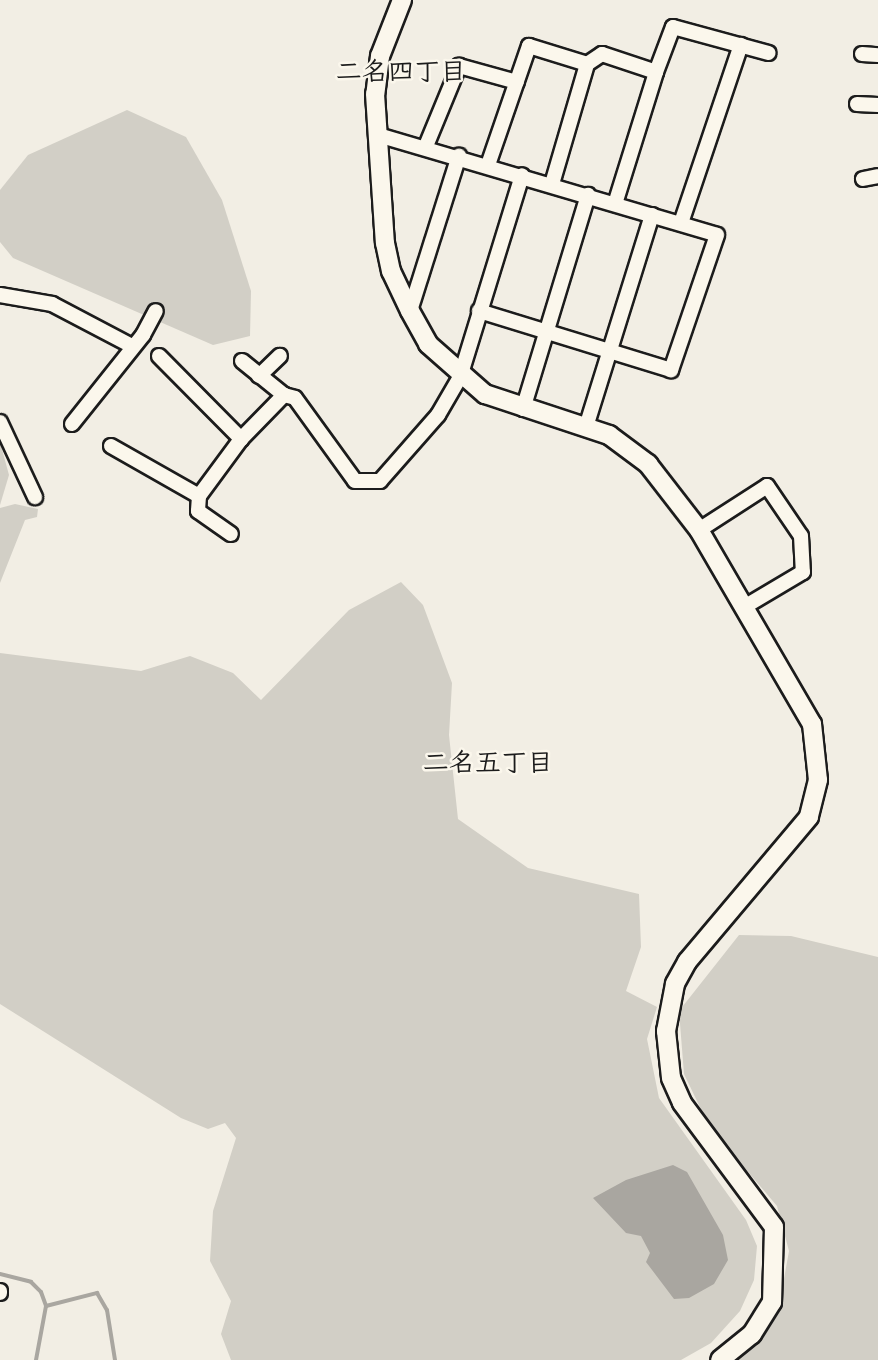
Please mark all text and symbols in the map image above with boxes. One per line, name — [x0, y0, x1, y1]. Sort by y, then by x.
district label: 二名四丁目 — [336, 59, 466, 91]
district label: 二名五丁目 — [423, 750, 553, 782]

